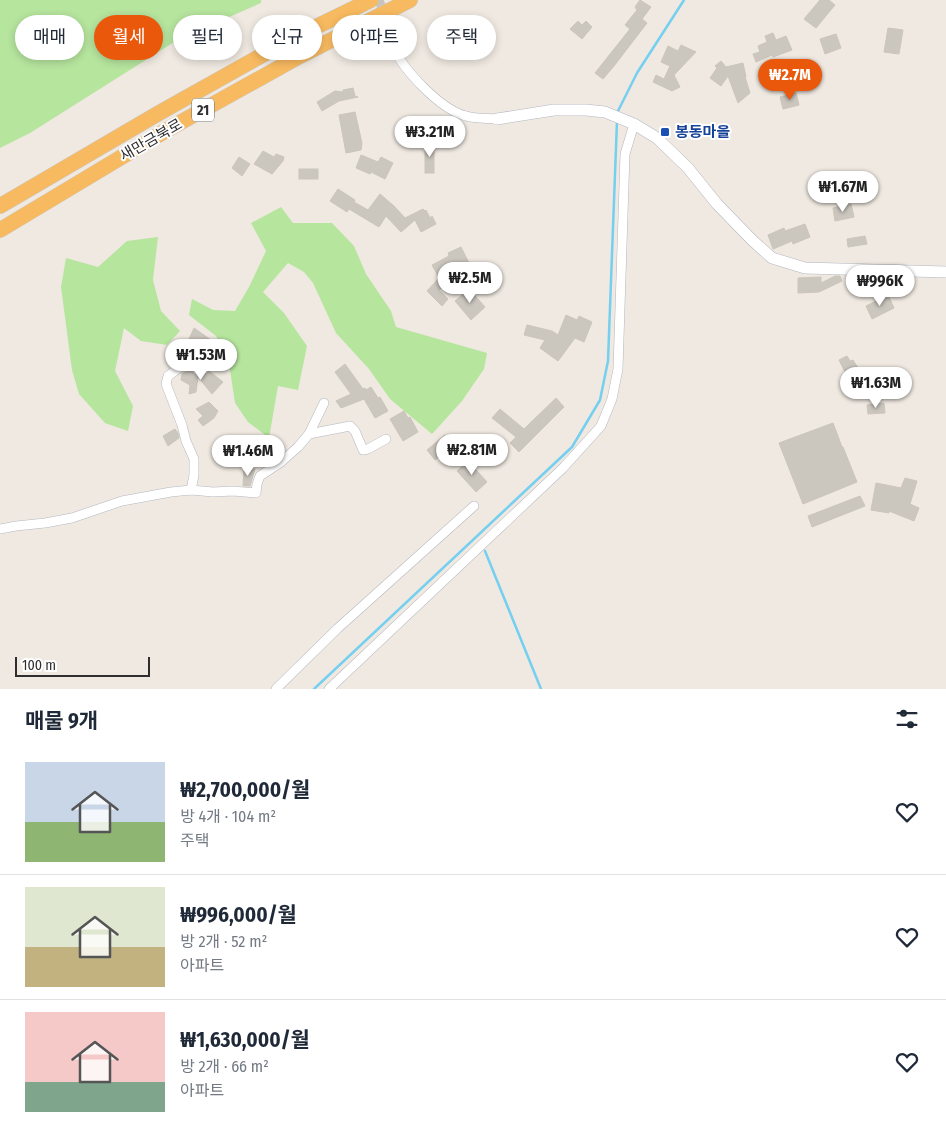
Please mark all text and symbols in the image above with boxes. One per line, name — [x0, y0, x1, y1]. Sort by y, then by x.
chip: 매매 — [15, 15, 84, 60]
chip: 월세 — [94, 15, 163, 60]
chip: 필터 — [173, 15, 242, 60]
chip: 신규 — [252, 15, 322, 60]
chip: 아파트 — [332, 15, 417, 60]
chip: 주택 — [427, 15, 496, 60]
pin: ₩2.7M — [755, 58, 825, 101]
text: ₩2.7M — [769, 65, 811, 84]
road number: 21 — [192, 98, 214, 122]
street label: 새만금북로 — [117, 115, 185, 165]
pin: ₩3.21M — [389, 116, 471, 158]
text: ₩3.21M — [405, 122, 455, 141]
place label: 봉동마을 — [675, 123, 730, 141]
marker: 봉동마을 — [659, 126, 671, 138]
pin: ₩1.67M — [802, 170, 884, 213]
text: ₩1.67M — [818, 177, 868, 196]
pin: ₩2.5M — [435, 262, 505, 304]
pin: ₩996K — [845, 264, 915, 307]
text: ₩2.5M — [449, 268, 491, 287]
text: ₩996K — [857, 271, 903, 290]
pin: ₩1.53M — [160, 338, 242, 381]
text: ₩1.53M — [176, 345, 226, 364]
pin: ₩1.63M — [835, 366, 917, 409]
text: ₩1.63M — [851, 373, 901, 392]
pin: ₩1.46M — [207, 434, 289, 477]
pin: ₩2.81M — [431, 434, 513, 476]
text: ₩2.81M — [447, 440, 497, 459]
text: ₩1.46M — [223, 441, 273, 460]
scale bar — [15, 654, 150, 677]
text: 100 m — [22, 657, 56, 674]
icon: filters — [893, 705, 921, 733]
text: 매물 9개 — [25, 708, 98, 734]
text: ₩2,700,000/월 — [180, 777, 310, 803]
icon: home — [65, 782, 125, 842]
icon: heart — [893, 798, 921, 826]
text: 방 4개 · 104 m² — [180, 807, 276, 826]
text: 주택 — [180, 831, 209, 850]
text: ₩996,000/월 — [180, 902, 297, 928]
icon: home — [65, 907, 125, 967]
icon: heart — [893, 923, 921, 951]
text: 방 2개 · 52 m² — [180, 932, 267, 951]
text: 아파트 — [180, 956, 224, 975]
text: ₩1,630,000/월 — [180, 1027, 310, 1053]
icon: home — [65, 1032, 125, 1092]
icon: heart — [893, 1048, 921, 1076]
text: 방 2개 · 66 m² — [180, 1057, 269, 1076]
text: 아파트 — [180, 1081, 224, 1100]

